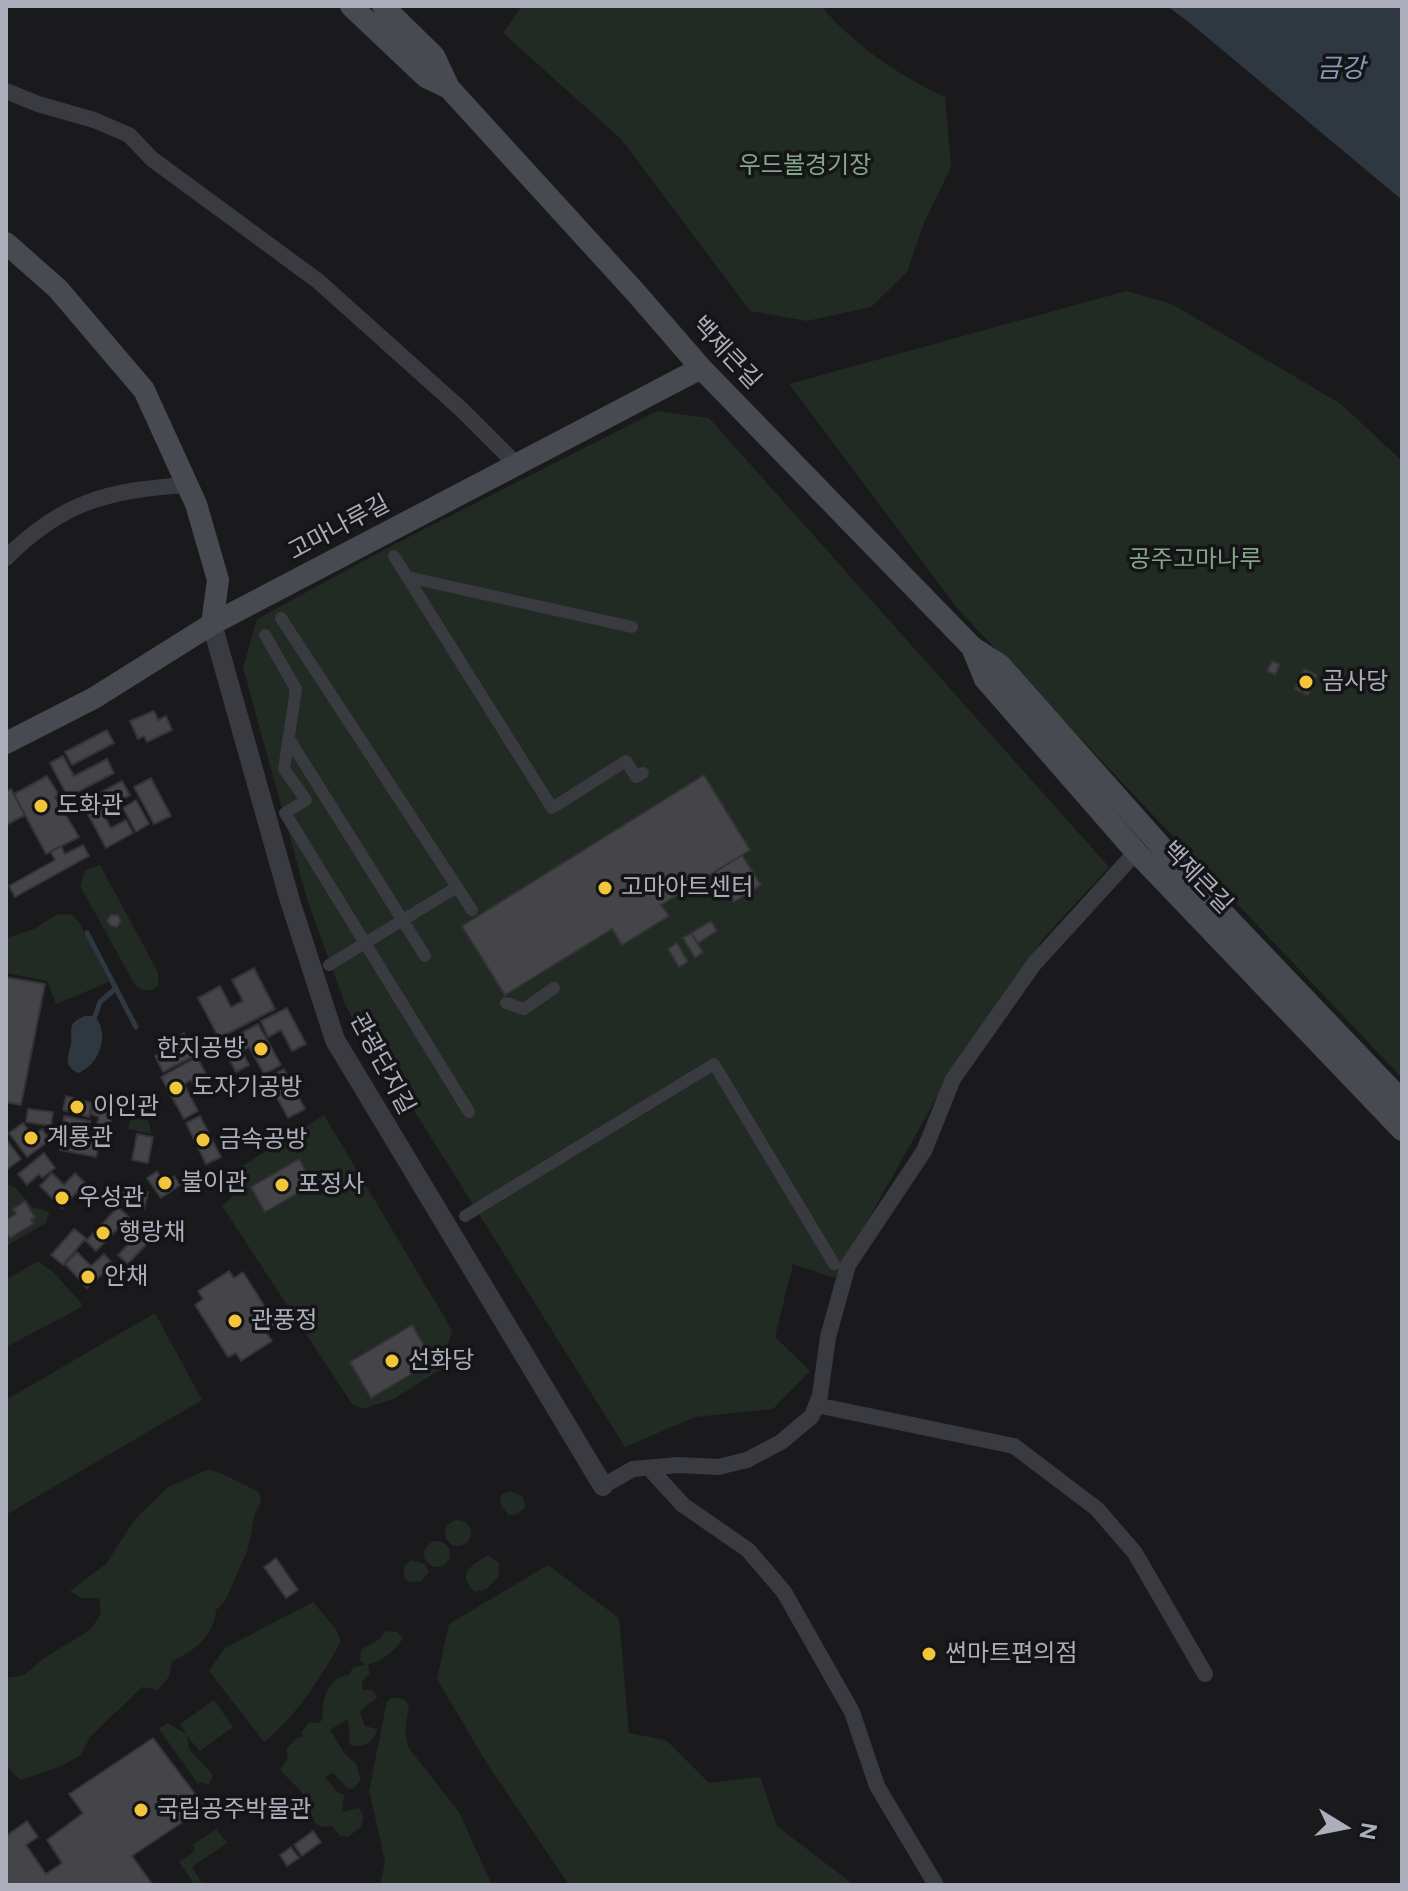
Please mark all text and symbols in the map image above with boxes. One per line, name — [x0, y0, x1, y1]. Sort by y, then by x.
water label: 금강 — [1317, 53, 1365, 85]
park label: 우드볼경기장 — [739, 152, 871, 180]
street label: 백제큰길 — [685, 311, 767, 395]
street label: 고마나루길 — [284, 489, 394, 567]
park label: 공주고마나루 — [1129, 546, 1261, 574]
place label: 곰사당 — [1322, 668, 1388, 696]
marker: 곰사당 — [1297, 673, 1315, 691]
place label: 도화관 — [57, 792, 123, 820]
marker: 도화관 — [32, 797, 50, 815]
street label: 백제큰길 — [1156, 836, 1238, 920]
place label: 고마아트센터 — [621, 874, 753, 902]
marker: 고마아트센터 — [596, 879, 614, 897]
street label: 관광단지길 — [343, 1009, 421, 1119]
place label: 한지공방 — [157, 1035, 245, 1063]
marker: 한지공방 — [252, 1040, 270, 1058]
place label: 도자기공방 — [192, 1074, 302, 1102]
marker: 도자기공방 — [167, 1079, 185, 1097]
place label: 이인관 — [93, 1093, 159, 1121]
marker: 이인관 — [68, 1098, 86, 1116]
place label: 계룡관 — [47, 1124, 113, 1152]
place label: 금속공방 — [219, 1126, 307, 1154]
marker: 계룡관 — [22, 1129, 40, 1147]
marker: 금속공방 — [194, 1131, 212, 1149]
place label: 불이관 — [181, 1169, 247, 1197]
place label: 포정사 — [298, 1171, 364, 1199]
marker: 불이관 — [156, 1174, 174, 1192]
marker: 포정사 — [273, 1176, 291, 1194]
place label: 우성관 — [78, 1184, 144, 1212]
marker: 우성관 — [53, 1189, 71, 1207]
place label: 행랑채 — [119, 1219, 185, 1247]
marker: 행랑채 — [94, 1224, 112, 1242]
place label: 안채 — [104, 1263, 148, 1291]
marker: 안채 — [79, 1268, 97, 1286]
place label: 관풍정 — [251, 1307, 317, 1335]
marker: 관풍정 — [226, 1312, 244, 1330]
place label: 선화당 — [408, 1347, 474, 1375]
marker: 선화당 — [383, 1352, 401, 1370]
place label: 썬마트편의점 — [945, 1640, 1077, 1668]
marker: 썬마트편의점 — [920, 1645, 938, 1663]
north arrow — [1304, 1787, 1384, 1867]
place label: 국립공주박물관 — [157, 1796, 312, 1824]
marker: 국립공주박물관 — [132, 1801, 150, 1819]
text: N — [1353, 1821, 1383, 1842]

